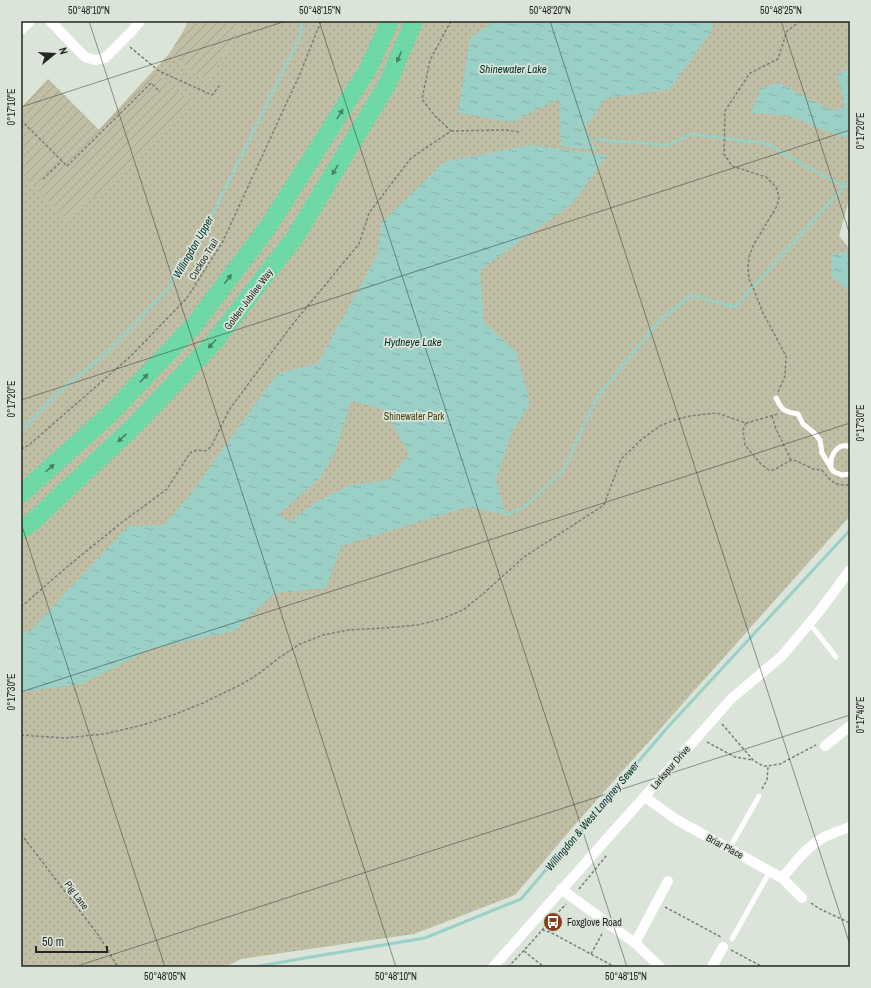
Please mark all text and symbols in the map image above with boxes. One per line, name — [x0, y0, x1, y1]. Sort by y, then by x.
text: 50°48'10"N — [68, 4, 110, 17]
text: 50°48'15"N — [299, 4, 341, 17]
text: 50°48'20"N — [529, 4, 571, 17]
text: 50°48'25"N — [760, 4, 802, 17]
north arrow — [34, 34, 74, 74]
text: N — [56, 46, 71, 56]
one-way arrow — [396, 51, 402, 62]
water label: Shinewater Lake — [479, 62, 547, 76]
text: 0°17'10"E — [5, 89, 18, 125]
one-way arrow — [336, 109, 344, 119]
text: 0°17'20"E — [854, 113, 867, 149]
one-way arrow — [332, 164, 339, 176]
water label: Willingdon Upper — [170, 213, 217, 281]
street label: Cuckoo Trail — [186, 236, 221, 282]
street label: Golden Jubilee Way — [221, 265, 276, 333]
one-way arrow — [224, 274, 233, 285]
water label: Hydneye Lake — [384, 335, 442, 349]
one-way arrow — [208, 340, 217, 349]
one-way arrow — [139, 373, 149, 383]
text: 0°17'20"E — [5, 381, 18, 417]
text: 0°17'30"E — [854, 405, 867, 441]
park label: Shinewater Park — [384, 410, 445, 423]
one-way arrow — [117, 433, 127, 443]
one-way arrow — [45, 463, 55, 472]
text: 0°17'30"E — [5, 674, 18, 710]
text: 0°17'40"E — [854, 697, 867, 733]
street label: Larkspur Drive — [648, 742, 693, 792]
water label: Willingdon & West Langney Sewer — [542, 758, 643, 874]
street label: Briar Place — [704, 831, 746, 862]
street label: Pig Lane — [62, 878, 92, 913]
bus stop icon: Foxglove Road — [542, 911, 564, 933]
place label: Foxglove Road — [567, 916, 622, 929]
scale bar — [36, 928, 107, 954]
text: 50 m — [42, 934, 64, 950]
text: 50°48'05"N — [144, 970, 186, 983]
text: 50°48'10"N — [375, 970, 417, 983]
text: 50°48'15"N — [605, 970, 647, 983]

